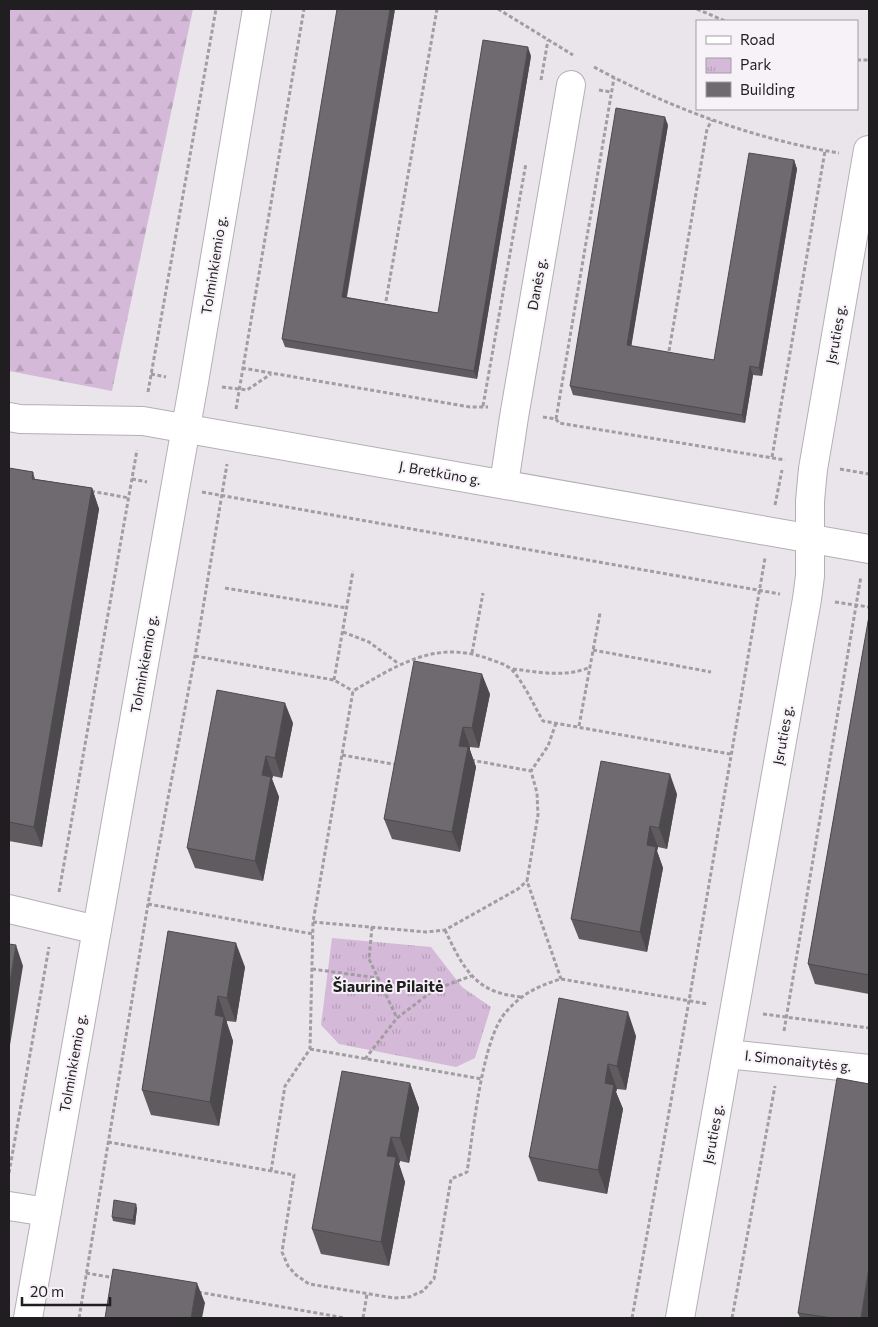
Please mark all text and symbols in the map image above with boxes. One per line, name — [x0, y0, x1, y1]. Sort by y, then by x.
legend — [696, 20, 858, 110]
text: Road — [740, 30, 775, 48]
text: Park — [740, 55, 771, 73]
text: Building — [740, 80, 795, 98]
street label: Tolminkiemio g. — [197, 214, 230, 316]
street label: Danės g. — [524, 256, 549, 311]
street label: Įsruties g. — [822, 303, 849, 365]
street label: J. Bretkūno g. — [398, 457, 482, 488]
street label: Tolminkiemio g. — [126, 613, 161, 715]
street label: Įsruties g. — [769, 704, 796, 766]
district label: Šiaurinė Pilaitė — [333, 976, 443, 995]
street label: Tolminkiemio g. — [55, 1012, 90, 1114]
street label: I. Simonaitytės g. — [744, 1046, 852, 1075]
street label: Įsruties g. — [699, 1103, 726, 1165]
scale bar — [22, 1274, 110, 1306]
text: 20 m — [30, 1282, 64, 1300]

